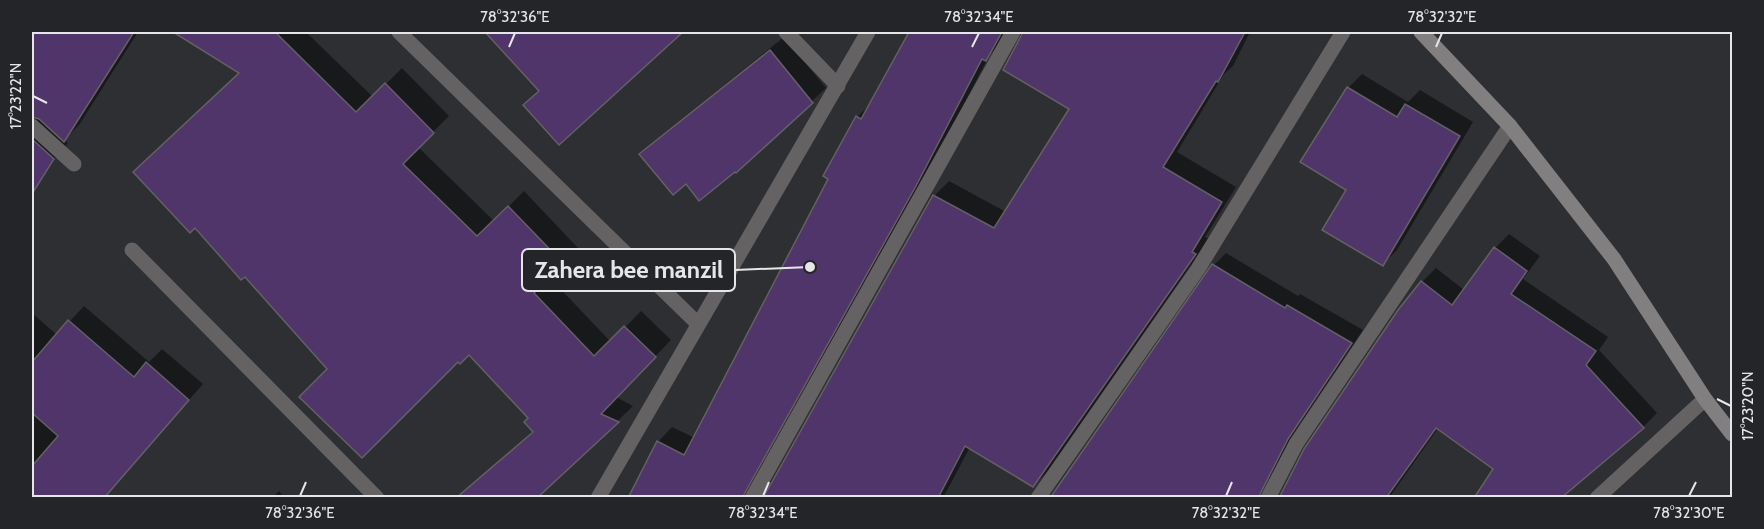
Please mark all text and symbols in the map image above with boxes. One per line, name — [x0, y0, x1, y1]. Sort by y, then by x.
text: 78°32'36"E — [480, 8, 550, 26]
text: 78°32'34"E — [944, 8, 1014, 26]
text: 78°32'32"E — [1408, 8, 1476, 26]
text: 17°23'22"N — [7, 63, 25, 129]
callout: Zahera bee manzil — [522, 249, 735, 291]
text: Zahera bee manzil — [535, 255, 723, 284]
text: 17°23'20"N — [1739, 371, 1757, 441]
text: 78°32'36"E — [265, 504, 335, 522]
text: 78°32'34"E — [728, 504, 798, 522]
text: 78°32'32"E — [1192, 504, 1260, 522]
text: 78°32'30"E — [1653, 504, 1725, 522]

